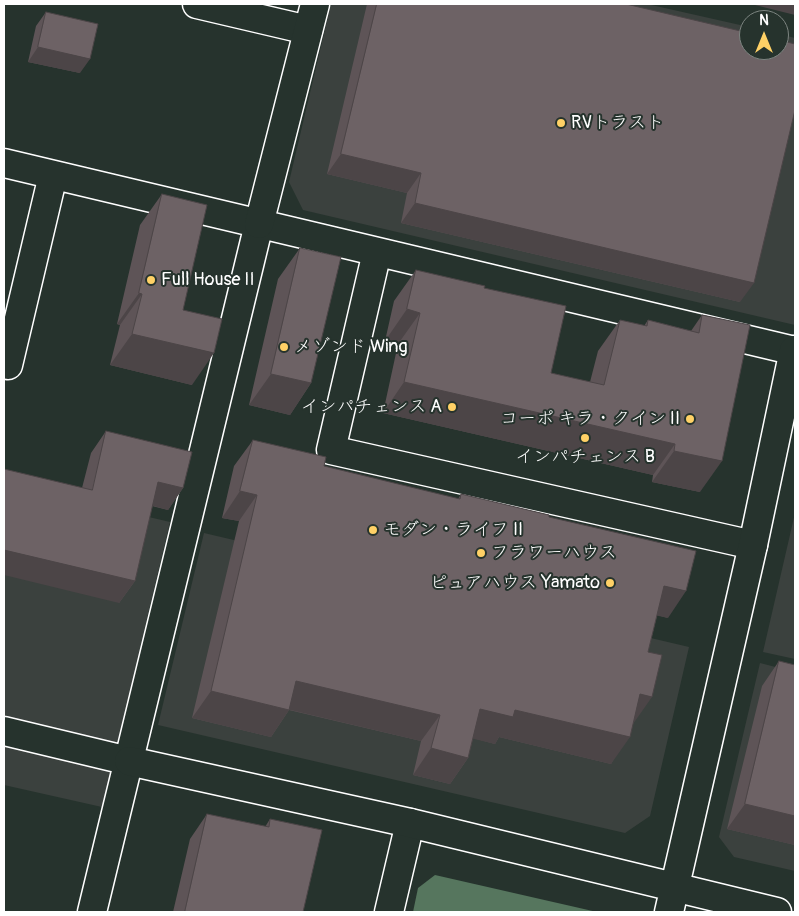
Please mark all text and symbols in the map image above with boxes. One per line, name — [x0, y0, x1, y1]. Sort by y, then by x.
north arrow — [739, 10, 789, 60]
text: N — [759, 12, 769, 29]
place label: RVトラスト — [571, 112, 664, 134]
marker: RVトラスト — [555, 117, 567, 129]
place label: Full House II — [161, 269, 254, 291]
marker: Full House II — [145, 274, 157, 286]
place label: メゾンド Wing — [294, 336, 408, 358]
marker: メゾンド Wing — [278, 341, 290, 353]
place label: インパチェンス A — [300, 396, 442, 418]
marker: インパチェンス A — [446, 401, 458, 413]
place label: コーポ キラ・クイン II — [500, 408, 680, 430]
marker: コーポ キラ・クイン II — [684, 413, 696, 425]
marker: インパチェンス B — [579, 432, 591, 444]
place label: インパチェンス B — [515, 446, 655, 468]
place label: モダン・ライフ II — [383, 519, 523, 541]
marker: モダン・ライフ II — [367, 524, 379, 536]
place label: フラワーハウス — [491, 542, 617, 564]
marker: フラワーハウス — [475, 547, 487, 559]
place label: ピュアハウス Yamato — [429, 572, 600, 594]
marker: ピュアハウス Yamato — [604, 577, 616, 589]

